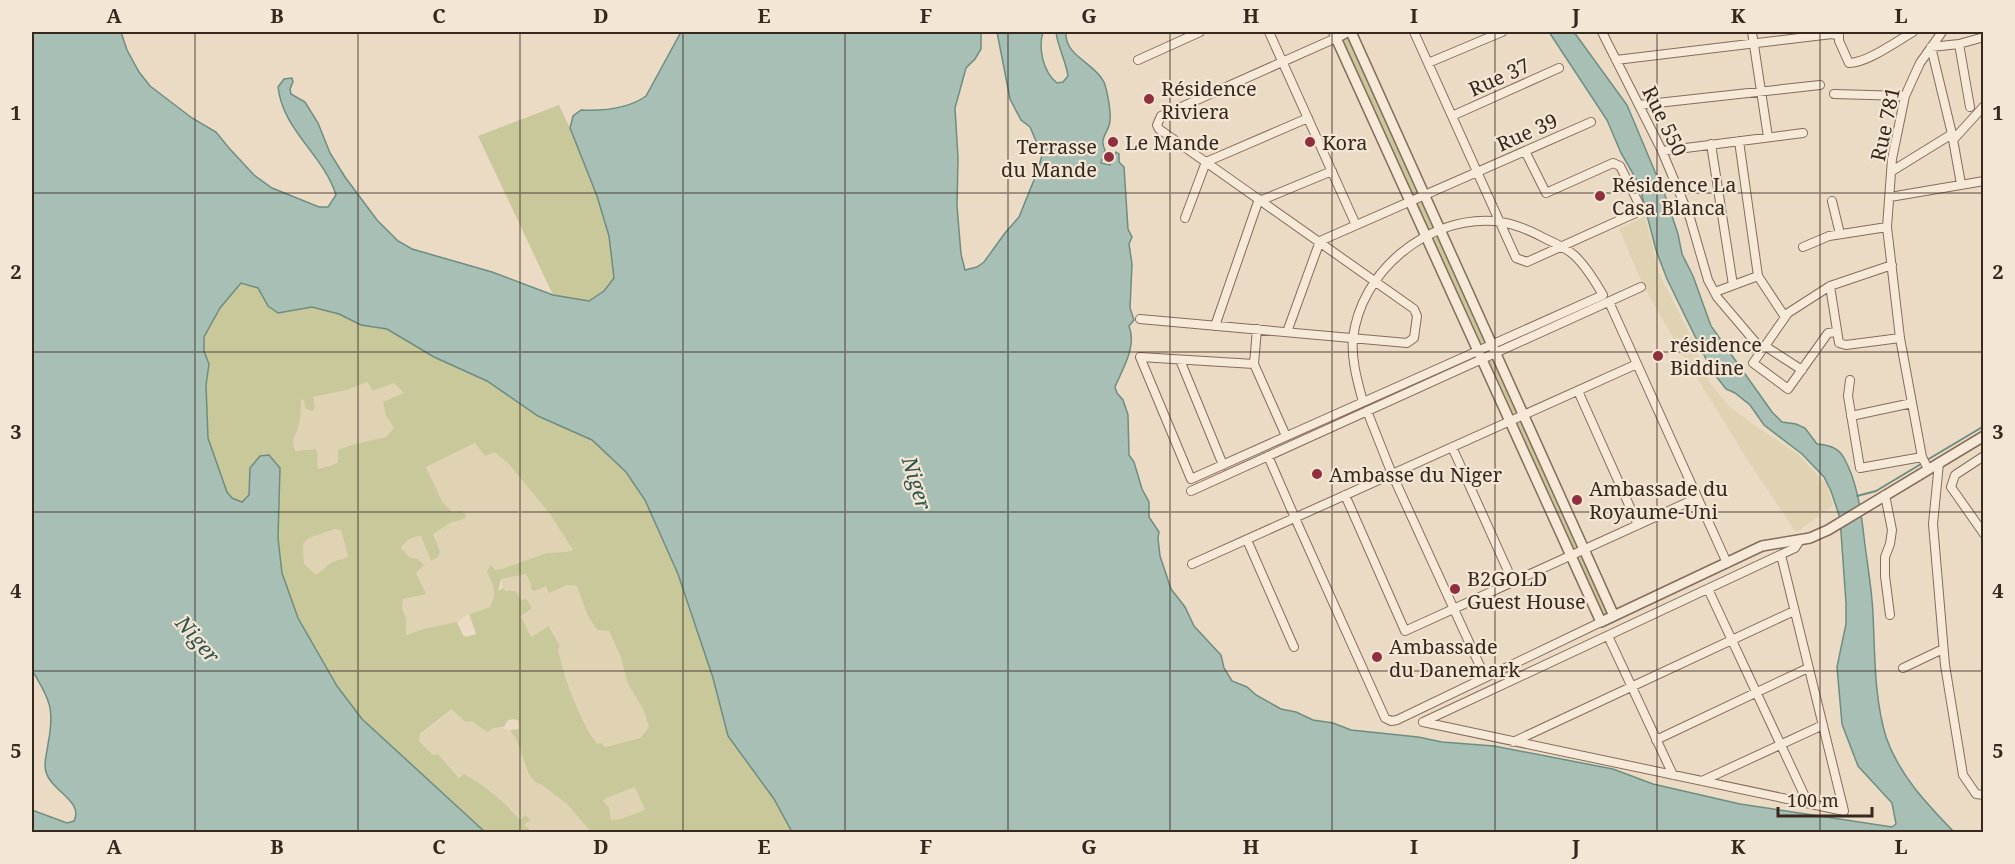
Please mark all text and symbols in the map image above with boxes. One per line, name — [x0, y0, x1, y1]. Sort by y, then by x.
text: A — [106, 2, 122, 29]
text: B — [270, 2, 284, 29]
text: C — [432, 2, 446, 29]
text: D — [593, 2, 609, 29]
text: E — [757, 2, 771, 29]
text: F — [920, 2, 932, 29]
text: G — [1081, 2, 1097, 29]
text: H — [1243, 2, 1259, 29]
text: I — [1410, 2, 1418, 29]
text: J — [1571, 2, 1580, 29]
text: K — [1731, 2, 1746, 29]
text: L — [1894, 2, 1908, 29]
street label: Rue 37 — [1464, 52, 1534, 102]
place label: Résidence Riviera — [1161, 75, 1257, 125]
street label: Rue 550 — [1636, 81, 1694, 161]
street label: Rue 781 — [1864, 84, 1906, 164]
marker: Résidence Riviera — [1142, 92, 1156, 106]
text: 1 — [10, 99, 22, 126]
text: 1 — [1992, 99, 2004, 126]
street label: Rue 39 — [1492, 107, 1562, 157]
place label: Le Mande — [1125, 129, 1219, 156]
place label: Kora — [1322, 129, 1367, 156]
place label: Terrasse du Mande — [1001, 133, 1097, 183]
marker: Le Mande — [1106, 135, 1120, 149]
marker: Kora — [1303, 135, 1317, 149]
marker: Terrasse du Mande — [1102, 150, 1116, 164]
place label: Résidence La Casa Blanca — [1612, 171, 1737, 221]
marker: Résidence La Casa Blanca — [1593, 189, 1607, 203]
text: 2 — [10, 258, 22, 285]
text: 2 — [1992, 258, 2004, 285]
place label: résidence Biddine — [1670, 331, 1762, 381]
marker: résidence Biddine — [1651, 349, 1665, 363]
text: 3 — [10, 418, 22, 445]
text: 3 — [1992, 418, 2004, 445]
water label: Niger — [895, 452, 938, 513]
place label: Ambasse du Niger — [1329, 461, 1503, 488]
marker: Ambasse du Niger — [1310, 467, 1324, 481]
place label: Ambassade du Royaume-Uni — [1589, 475, 1728, 525]
marker: Ambassade du Royaume-Uni — [1570, 493, 1584, 507]
place label: B2GOLD Guest House — [1467, 565, 1586, 615]
text: 4 — [10, 577, 22, 604]
text: 4 — [1992, 577, 2004, 604]
marker: B2GOLD Guest House — [1448, 582, 1462, 596]
water label: Niger — [169, 609, 226, 669]
place label: Ambassade du Danemark — [1389, 633, 1520, 683]
marker: Ambassade du Danemark — [1370, 650, 1384, 664]
text: 5 — [10, 737, 22, 764]
text: 5 — [1992, 737, 2004, 764]
scale bar — [1778, 780, 1872, 818]
text: 100 m — [1787, 788, 1839, 812]
text: A — [106, 833, 122, 860]
text: B — [270, 833, 284, 860]
text: C — [432, 833, 446, 860]
text: D — [593, 833, 609, 860]
text: E — [757, 833, 771, 860]
text: F — [920, 833, 932, 860]
text: G — [1081, 833, 1097, 860]
text: H — [1243, 833, 1259, 860]
text: I — [1410, 833, 1418, 860]
text: J — [1571, 833, 1580, 860]
text: K — [1731, 833, 1746, 860]
text: L — [1894, 833, 1908, 860]

